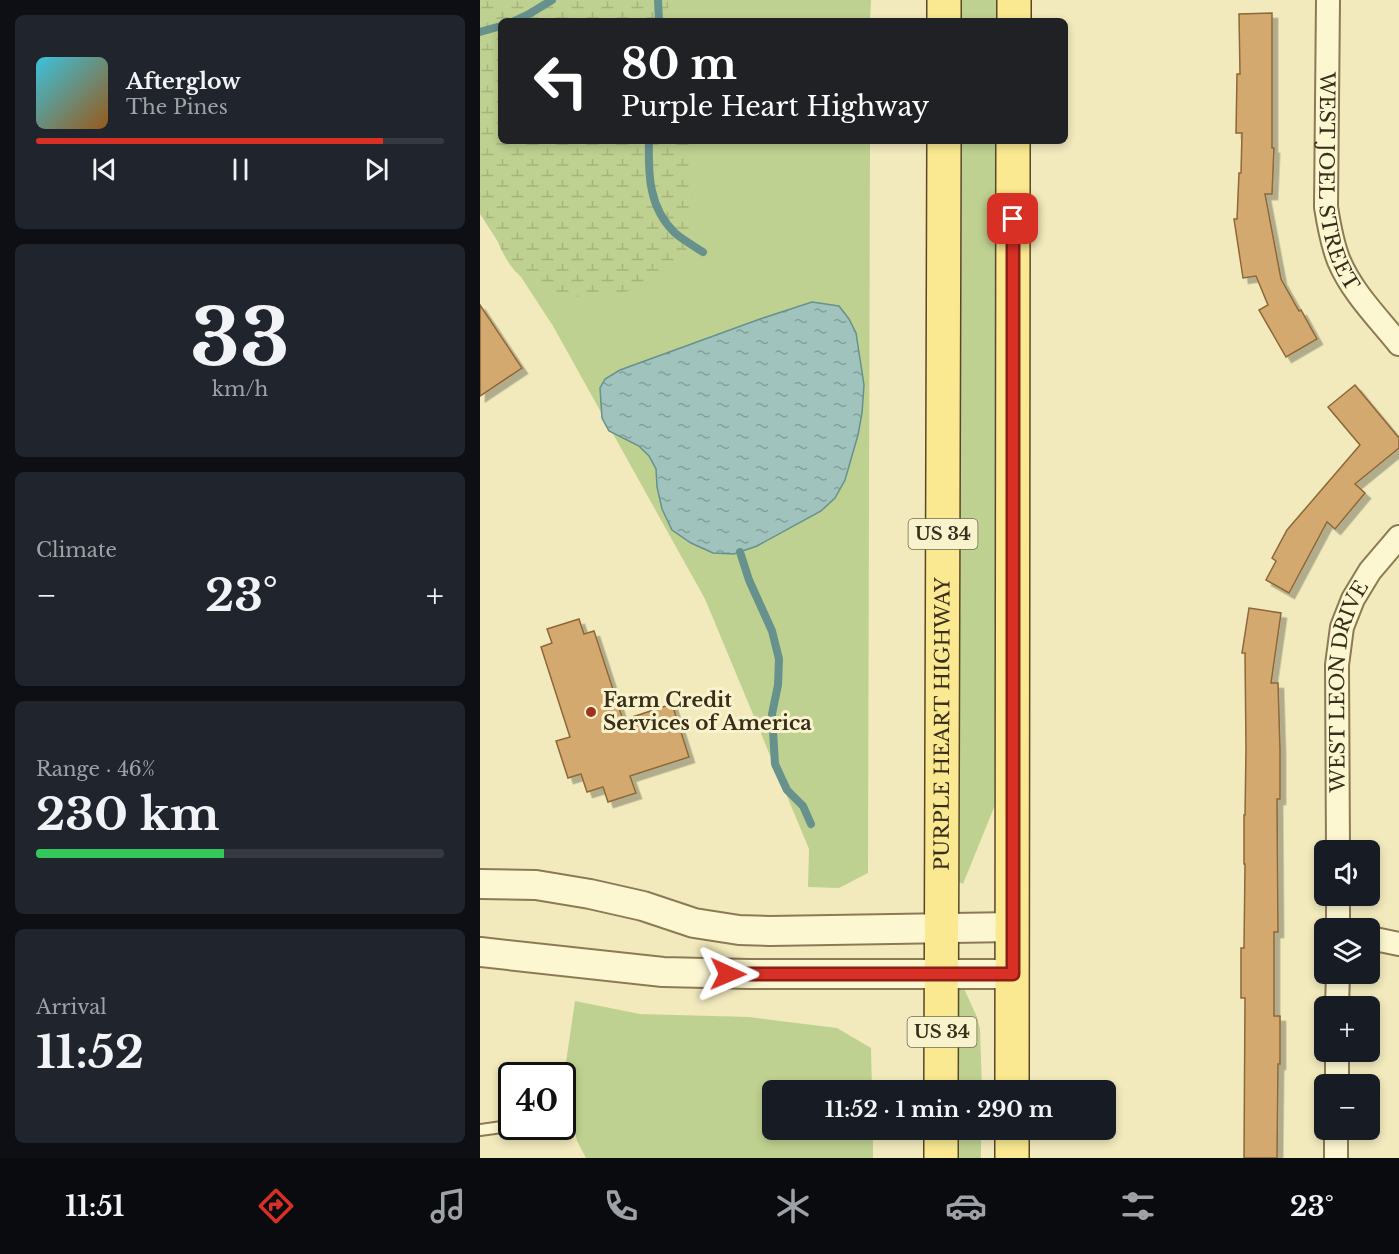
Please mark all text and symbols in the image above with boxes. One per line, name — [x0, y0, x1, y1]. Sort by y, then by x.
text: 80 m — [621, 38, 737, 90]
icon: left — [522, 42, 600, 120]
text: Afterglow — [126, 68, 241, 95]
street label: WEST JOEL STREET — [1314, 71, 1364, 295]
text: Purple Heart Highway — [621, 90, 929, 123]
text: The Pines — [126, 95, 228, 119]
icon: previous — [88, 153, 121, 186]
icon: pause — [224, 153, 257, 186]
icon: next — [360, 153, 393, 186]
pin — [987, 193, 1038, 244]
icon: arrive — [996, 202, 1029, 235]
text: 33 — [190, 289, 290, 386]
text: km/h — [212, 377, 268, 401]
road number: US 34 — [908, 519, 978, 549]
text: Climate — [36, 538, 117, 562]
text: 23° — [205, 567, 278, 623]
text: − — [36, 575, 57, 616]
text: + — [426, 575, 444, 616]
street label: WEST LEON DRIVE — [1324, 576, 1373, 794]
street label: PURPLE HEART HIGHWAY — [930, 577, 955, 871]
place label: Farm Credit Services of America — [603, 688, 812, 735]
marker: Farm Credit Services of America — [584, 705, 598, 719]
text: Range · 46% — [36, 757, 155, 781]
text: 230 km — [36, 786, 220, 842]
map controls — [1314, 840, 1380, 1140]
button: sound — [1314, 840, 1380, 906]
button: layers — [1314, 918, 1380, 984]
position arrow — [696, 942, 760, 1006]
text: Arrival — [36, 995, 107, 1019]
button: + — [1314, 996, 1380, 1062]
road number: US 34 — [908, 1017, 976, 1047]
text: 11:52 — [36, 1024, 144, 1080]
speed limit sign: 40 — [498, 1062, 576, 1140]
button: − — [1314, 1074, 1380, 1140]
text: 11:52 · 1 min · 290 m — [825, 1096, 1053, 1123]
icon: directions — [255, 1185, 297, 1227]
icon: music — [427, 1185, 469, 1227]
icon: phone — [600, 1185, 642, 1227]
icon: climate — [772, 1185, 814, 1227]
icon: car — [945, 1185, 987, 1227]
icon: filters — [1117, 1185, 1159, 1227]
text: 11:51 — [65, 1190, 124, 1223]
text: 23° — [1290, 1190, 1334, 1223]

